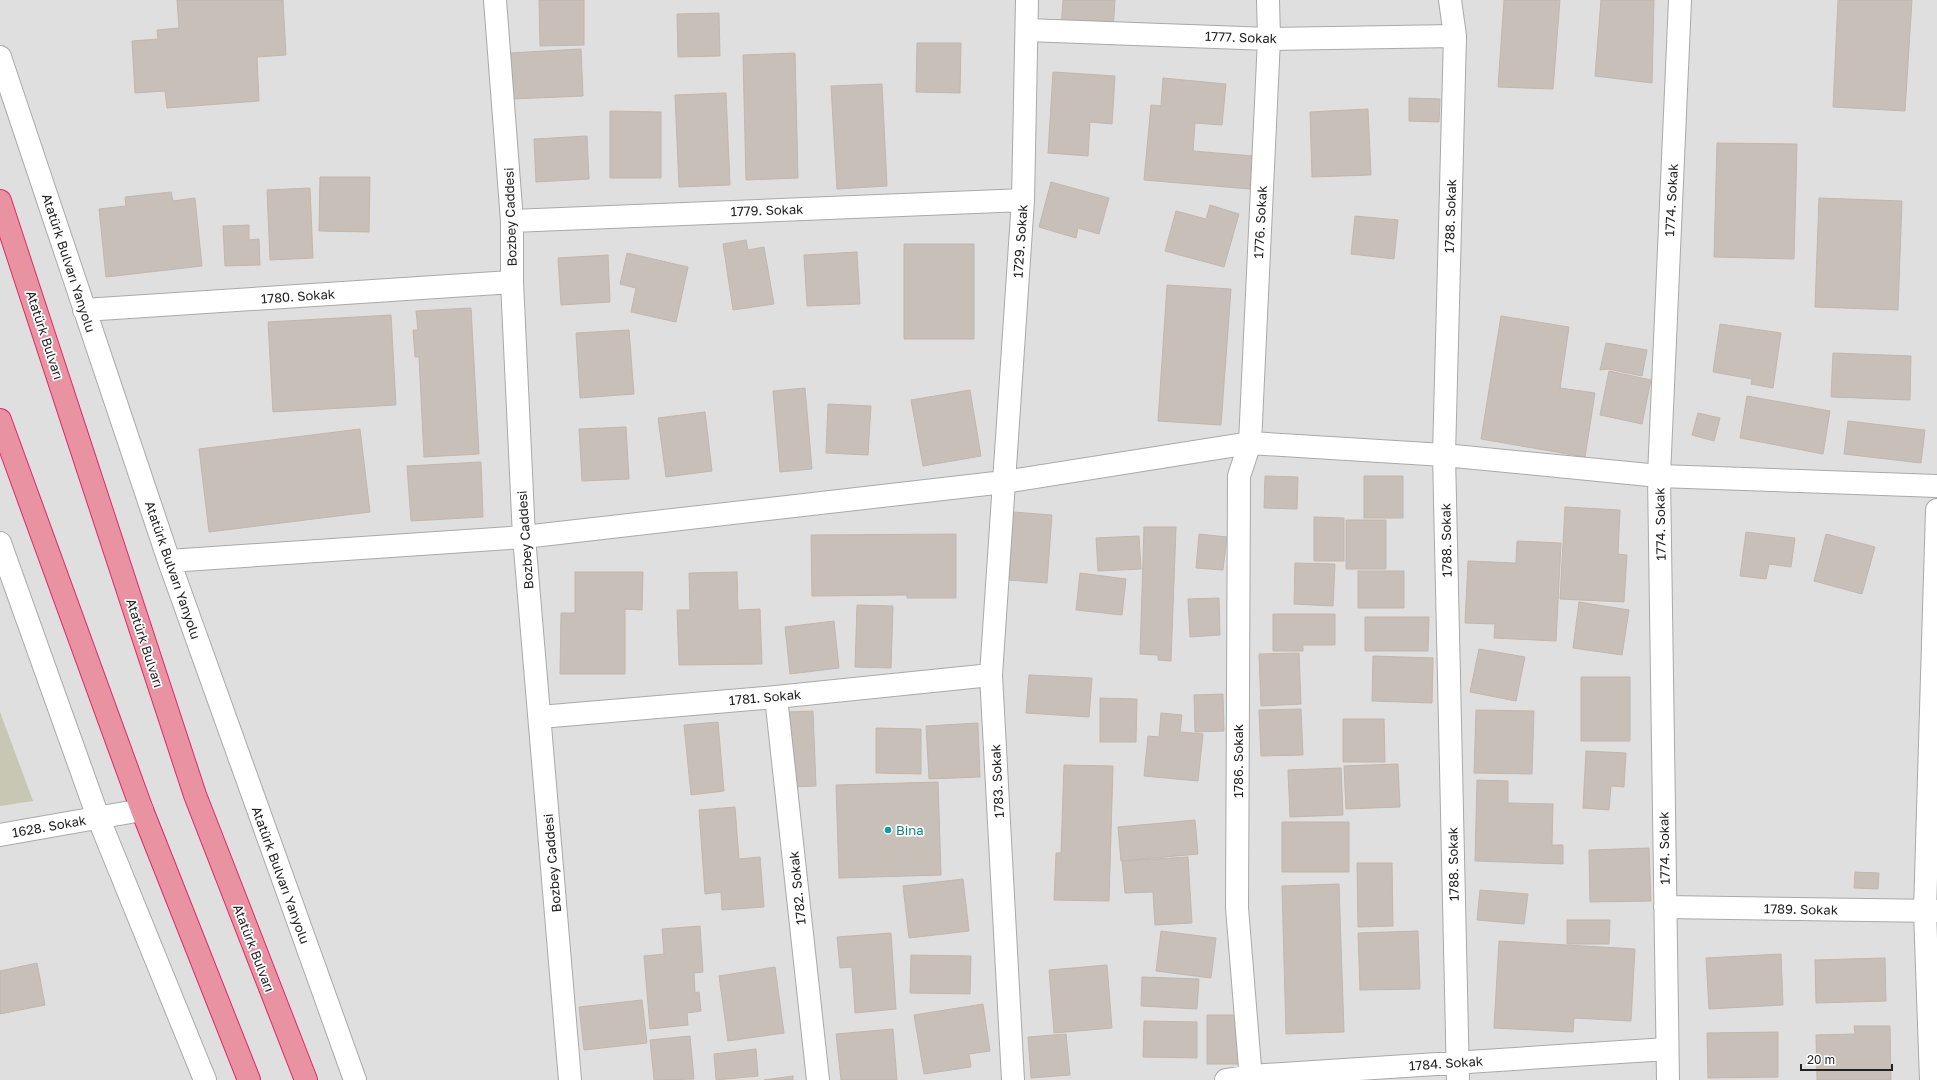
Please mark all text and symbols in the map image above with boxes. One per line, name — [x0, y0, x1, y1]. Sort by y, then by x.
street label: 1777. Sokak — [1205, 28, 1278, 46]
street label: 1774. Sokak — [1661, 162, 1681, 237]
street label: Bozbey Caddesi — [500, 167, 520, 267]
street label: 1788. Sokak — [1441, 178, 1459, 253]
street label: 1776. Sokak — [1250, 184, 1270, 259]
street label: Atatürk Bulvarı Yanyolu — [39, 192, 99, 334]
street label: 1779. Sokak — [730, 201, 804, 219]
street label: 1729. Sokak — [1009, 203, 1031, 278]
street label: 1780. Sokak — [260, 285, 336, 307]
street label: Atatürk Bulvarı — [23, 289, 67, 381]
street label: 1774. Sokak — [1651, 487, 1669, 561]
street label: Bozbey Caddesi — [514, 490, 536, 590]
street label: Atatürk Bulvarı Yanyolu — [142, 499, 204, 641]
street label: 1788. Sokak — [1437, 502, 1455, 577]
street label: Atatürk Bulvarı — [123, 596, 167, 690]
street label: 1781. Sokak — [728, 686, 803, 708]
street label: 1786. Sokak — [1230, 723, 1246, 798]
street label: 1783. Sokak — [987, 743, 1007, 818]
street label: Atatürk Bulvarı Yanyolu — [249, 804, 313, 946]
street label: 1774. Sokak — [1655, 811, 1673, 885]
street label: 1628. Sokak — [11, 812, 88, 840]
street label: Bozbey Caddesi — [540, 813, 564, 913]
place label: Bina — [896, 822, 924, 838]
marker: Bina — [883, 825, 893, 835]
street label: 1788. Sokak — [1444, 826, 1462, 901]
street label: 1782. Sokak — [785, 850, 809, 926]
street label: 1789. Sokak — [1764, 900, 1839, 918]
street label: Atatürk Bulvarı — [230, 902, 278, 994]
scale bar — [1801, 1046, 1892, 1072]
street label: 1784. Sokak — [1408, 1052, 1484, 1074]
text: 20 m — [1807, 1052, 1835, 1067]

